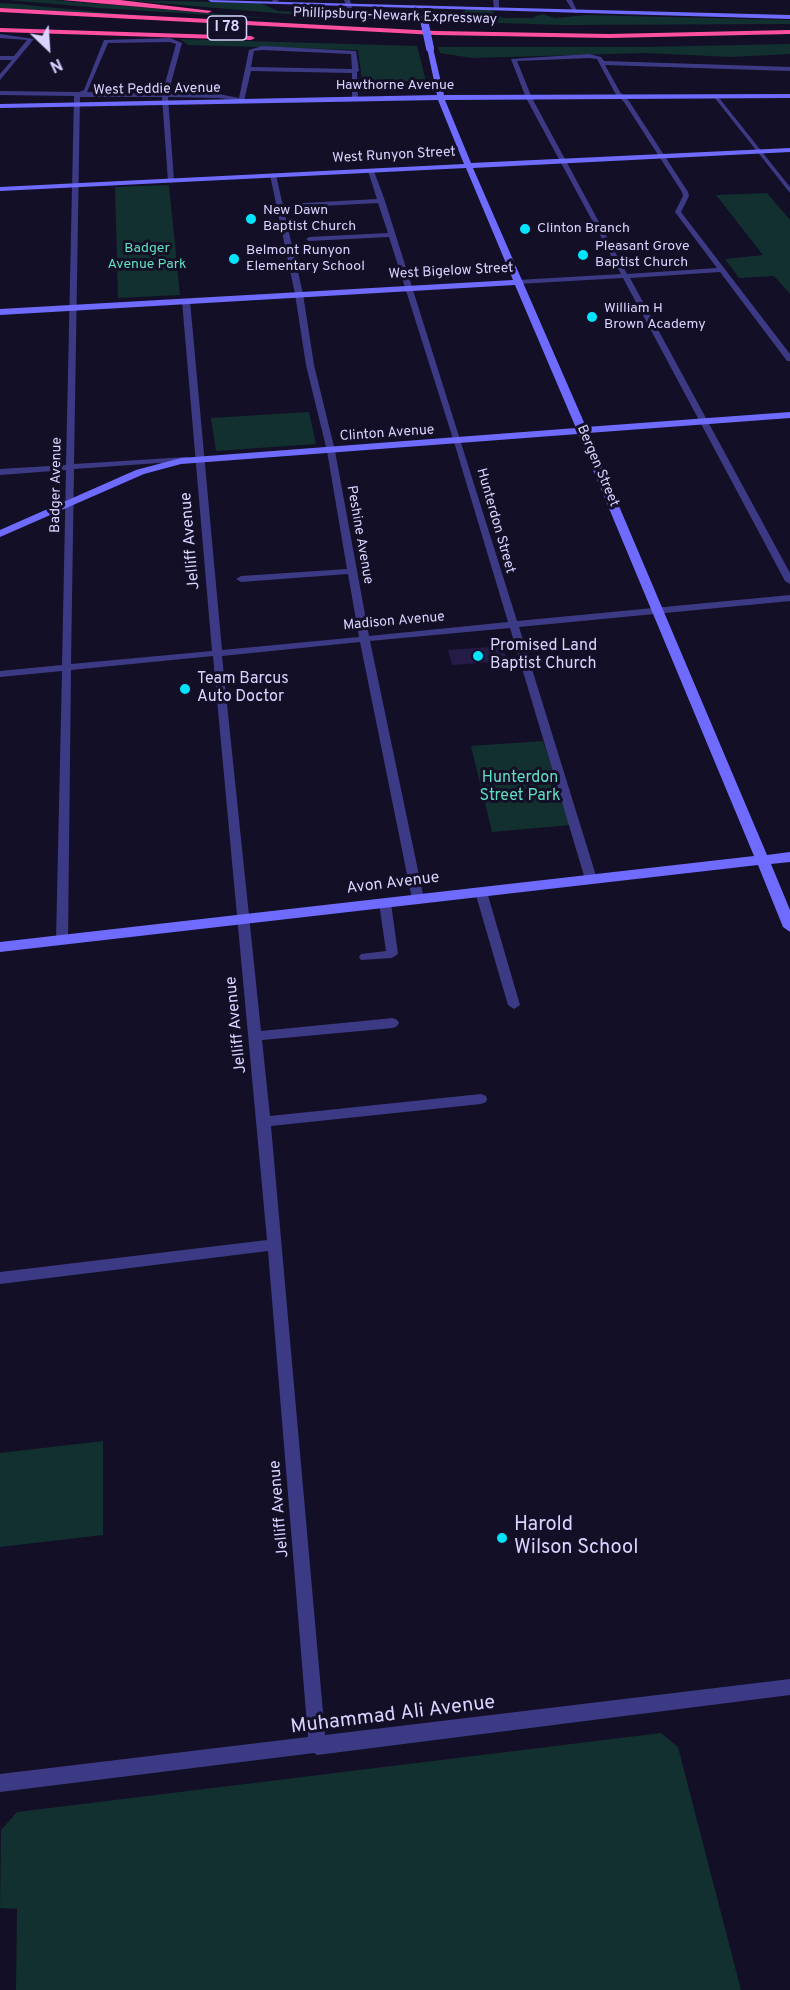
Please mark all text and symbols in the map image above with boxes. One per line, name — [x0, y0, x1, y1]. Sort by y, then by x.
street label: Phillipsburg-Newark Expressway — [293, 5, 497, 29]
road number: I 78 — [208, 16, 246, 40]
north arrow — [18, 18, 78, 78]
text: N — [46, 53, 65, 76]
street label: Hawthorne Avenue — [336, 78, 454, 94]
street label: West Peddie Avenue — [93, 80, 221, 100]
street label: West Runyon Street — [332, 144, 456, 168]
place label: New Dawn Baptist Church — [263, 203, 356, 236]
marker: New Dawn Baptist Church — [244, 212, 258, 226]
place label: Clinton Branch — [537, 221, 630, 237]
marker: Clinton Branch — [518, 222, 532, 236]
place label: Pleasant Grove Baptist Church — [595, 239, 690, 272]
park label: Badger Avenue Park — [108, 241, 186, 274]
place label: Belmont Runyon Elementary School — [246, 243, 365, 276]
marker: Pleasant Grove Baptist Church — [576, 248, 590, 262]
marker: Belmont Runyon Elementary School — [227, 252, 241, 266]
street label: West Bigelow Street — [388, 260, 514, 284]
place label: William H Brown Academy — [604, 301, 706, 334]
marker: William H Brown Academy — [585, 310, 599, 324]
street label: Clinton Avenue — [339, 422, 435, 446]
street label: Bergen Street — [572, 423, 622, 509]
street label: Badger Avenue — [48, 437, 66, 533]
street label: Hunterdon Street — [472, 466, 518, 576]
street label: Peshine Avenue — [342, 484, 376, 586]
street label: Jelliff Avenue — [177, 491, 205, 591]
street label: Madison Avenue — [342, 609, 446, 635]
place label: Promised Land Baptist Church — [490, 637, 597, 675]
marker: Promised Land Baptist Church — [471, 649, 485, 663]
place label: Team Barcus Auto Doctor — [197, 670, 289, 708]
marker: Team Barcus Auto Doctor — [178, 682, 192, 696]
park label: Hunterdon Street Park — [480, 769, 560, 807]
street label: Avon Avenue — [346, 869, 440, 899]
street label: Jelliff Avenue — [222, 975, 252, 1075]
street label: Jelliff Avenue — [266, 1459, 294, 1559]
place label: Harold Wilson School — [514, 1514, 638, 1561]
marker: Harold Wilson School — [495, 1531, 509, 1545]
street label: Muhammad Ali Avenue — [289, 1692, 497, 1740]

